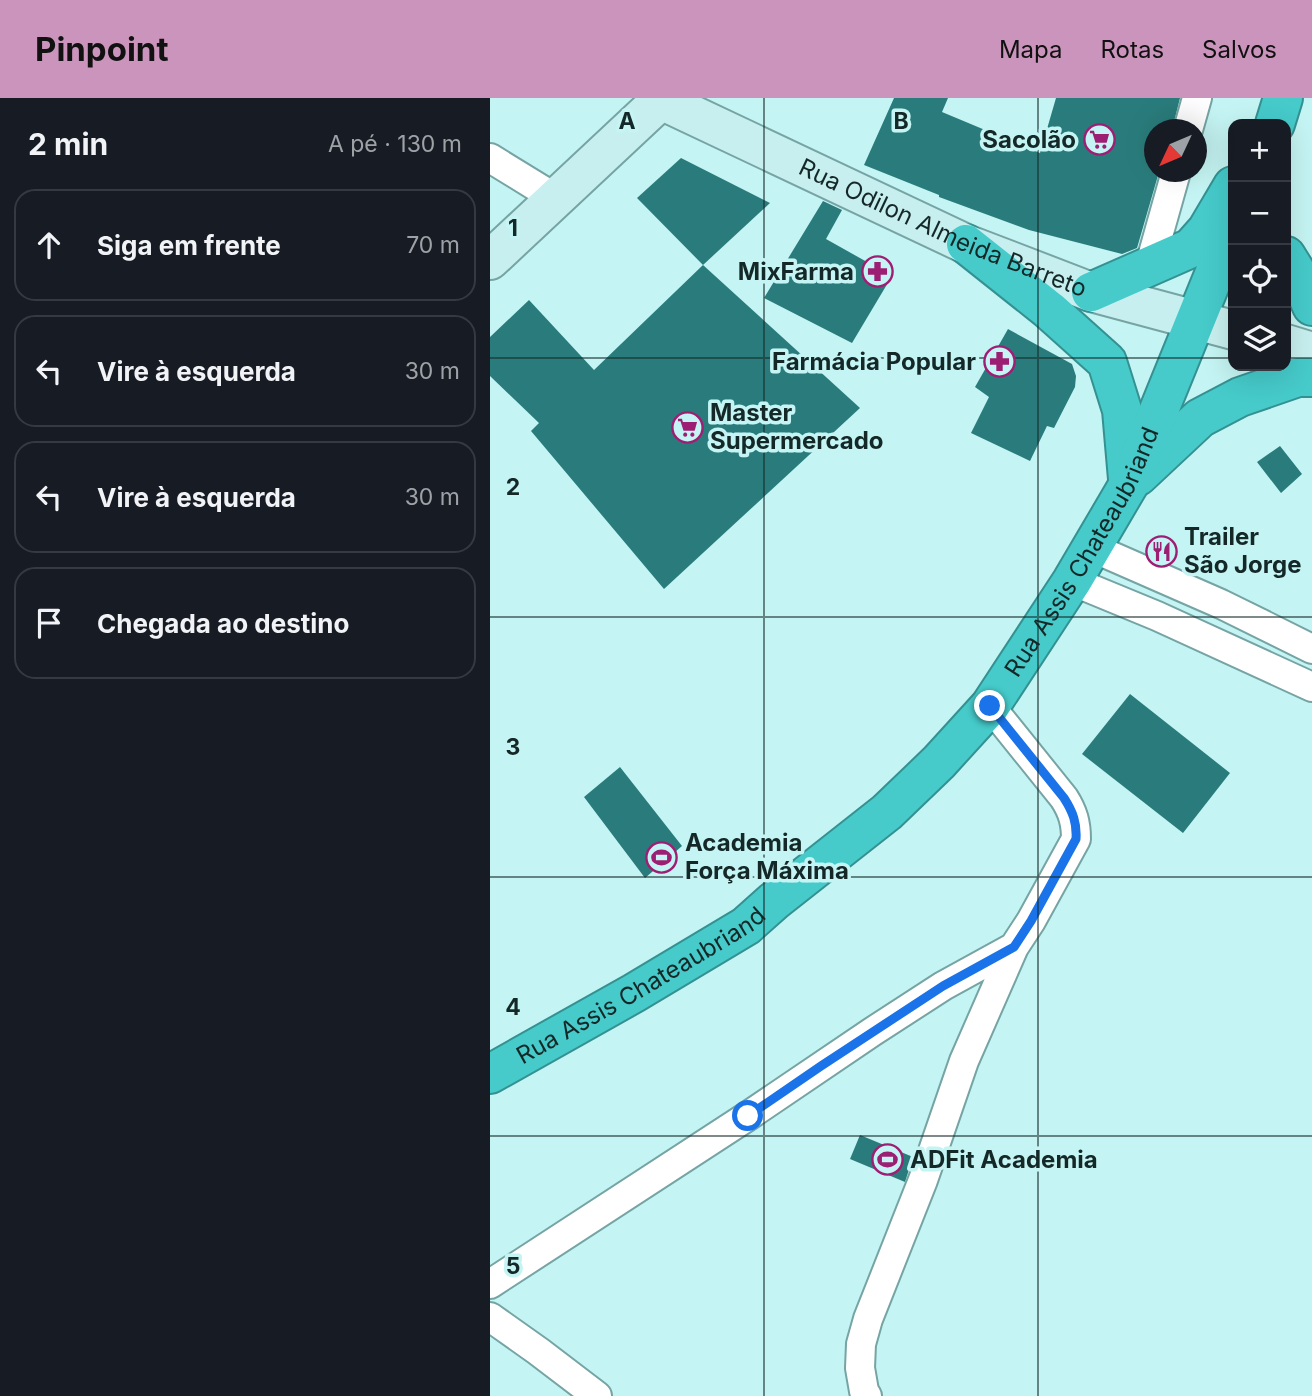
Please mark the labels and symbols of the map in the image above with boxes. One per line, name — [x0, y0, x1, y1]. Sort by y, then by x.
text: A — [618, 107, 636, 135]
text: B — [893, 107, 909, 135]
north arrow — [1144, 119, 1207, 182]
supermarket icon: Sacolão — [1082, 123, 1116, 157]
place label: Sacolão — [982, 125, 1076, 154]
street label: Rua Odilon Almeida Barreto — [794, 152, 1091, 303]
text: 1 — [508, 214, 518, 242]
pharmacy icon: MixFarma — [860, 255, 894, 289]
place label: MixFarma — [738, 257, 854, 286]
pharmacy icon: Farmácia Popular — [982, 345, 1016, 379]
place label: Farmácia Popular — [772, 347, 976, 376]
place label: Master Supermercado — [710, 398, 884, 455]
supermarket icon: Master Supermercado — [670, 410, 704, 444]
street label: Rua Assis Chateaubriand — [998, 423, 1165, 682]
text: 2 — [506, 473, 520, 501]
place label: Trailer São Jorge — [1184, 522, 1301, 579]
restaurant icon: Trailer São Jorge — [1144, 534, 1178, 568]
route end — [974, 690, 1005, 721]
text: 3 — [506, 733, 520, 761]
place label: Academia Força Máxima — [685, 828, 849, 885]
sports icon: Academia Força Máxima — [645, 840, 679, 874]
street label: Rua Assis Chateaubriand — [511, 901, 771, 1070]
text: 4 — [505, 993, 521, 1021]
route start — [732, 1100, 763, 1131]
sports icon: ADFit Academia — [870, 1143, 904, 1177]
place label: ADFit Academia — [910, 1145, 1098, 1174]
text: 5 — [506, 1252, 520, 1280]

